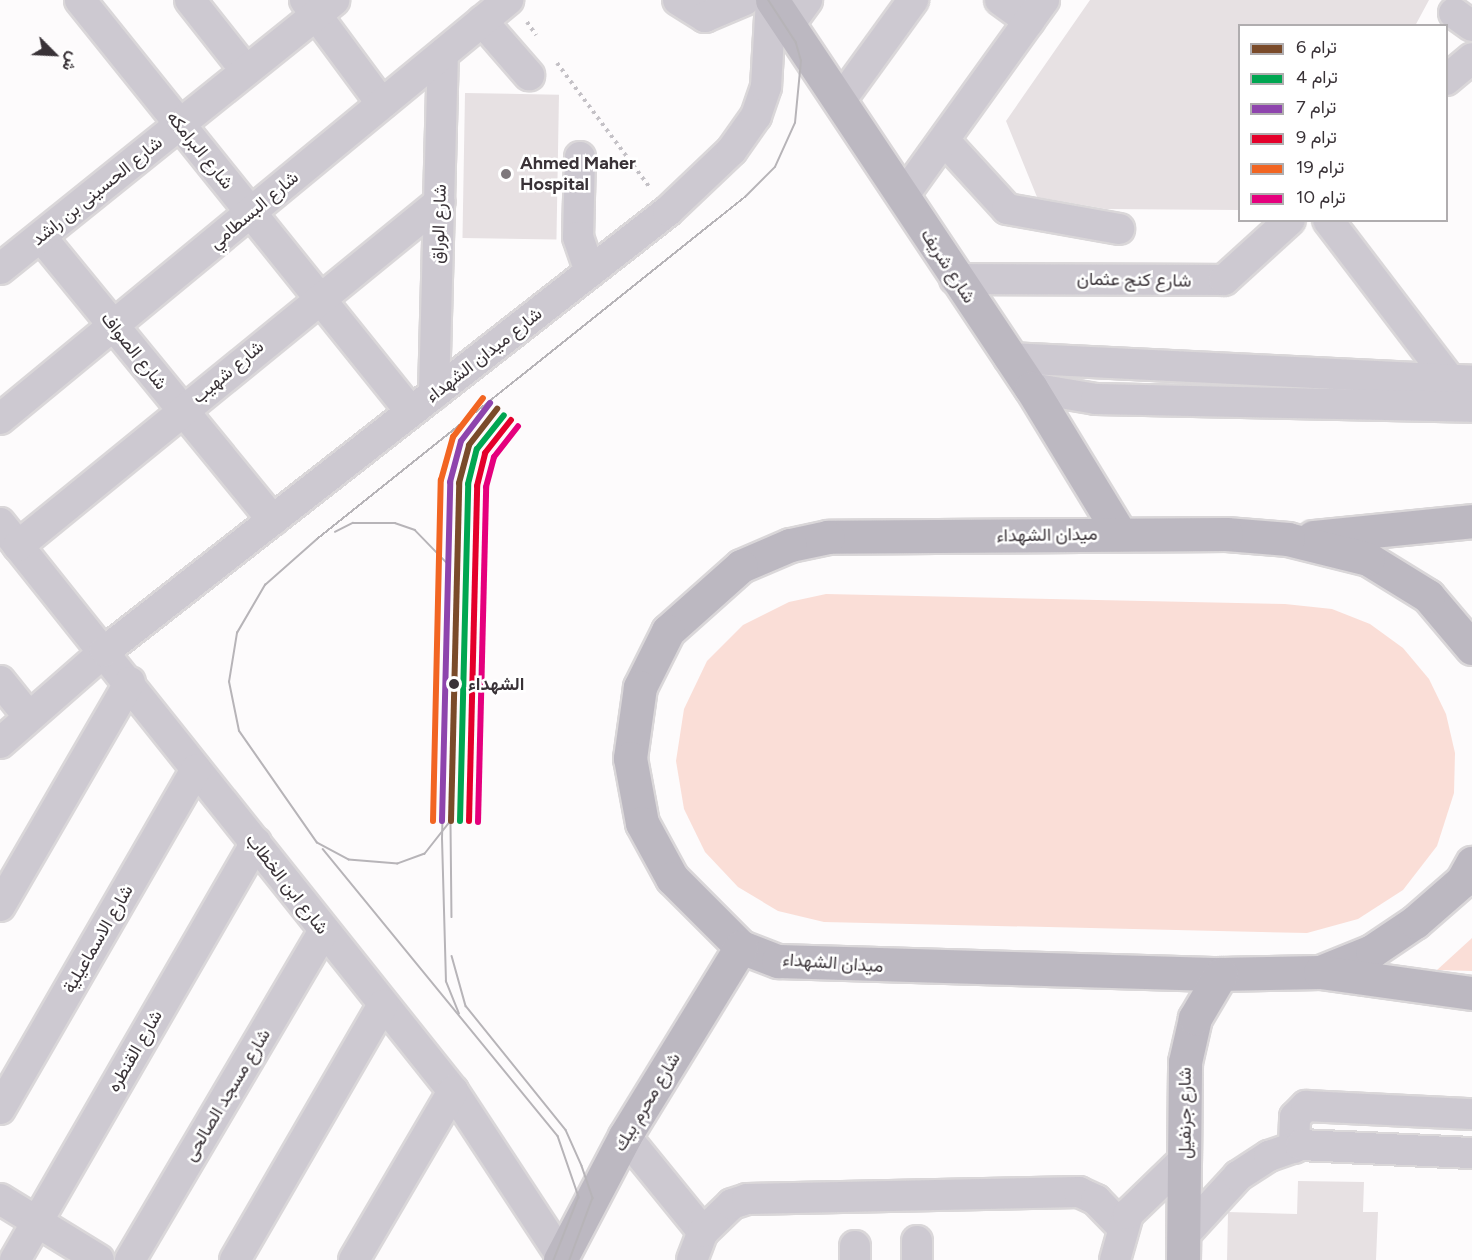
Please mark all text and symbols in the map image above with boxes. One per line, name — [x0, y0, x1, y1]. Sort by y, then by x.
north arrow — [24, 24, 84, 84]
legend — [1238, 24, 1448, 222]
text: ترام 6 — [1296, 36, 1337, 58]
text: ش — [58, 49, 83, 74]
text: ترام 4 — [1296, 66, 1338, 88]
text: ترام 7 — [1296, 96, 1336, 118]
street label: شارع البرامكه — [162, 107, 238, 193]
text: ترام 9 — [1296, 126, 1337, 148]
street label: شارع الحسينى بن راشد — [27, 132, 167, 250]
place label: Ahmed Maher Hospital — [520, 153, 636, 195]
text: ترام 19 — [1296, 156, 1344, 178]
marker: Ahmed Maher Hospital — [497, 165, 515, 183]
street label: شارع البسطامي — [205, 166, 303, 254]
street label: شارع الوراق — [427, 184, 451, 264]
text: ترام 10 — [1296, 186, 1346, 208]
street label: شارع شريف — [916, 225, 980, 307]
street label: شارع كنج عثمان — [1077, 268, 1191, 292]
street label: شارع ميدان الشهداء — [422, 303, 546, 407]
street label: شارع الصواف — [96, 308, 172, 394]
street label: شارع شهيب — [188, 336, 268, 408]
street label: ميدان الشهداء — [996, 523, 1098, 547]
place label: الشهداء — [468, 673, 524, 695]
marker: الشهداء — [445, 675, 463, 693]
street label: شارع ابن الخطاب — [241, 829, 333, 939]
street label: شارع الاسماعيلية — [58, 881, 138, 997]
street label: ميدان الشهداء — [782, 949, 884, 977]
street label: شارع القنطره — [103, 1006, 167, 1096]
street label: شارع مسجد الصالحى — [179, 1025, 275, 1165]
street label: شارع محرم بيك — [609, 1049, 685, 1155]
street label: شارع جرنفيل — [1174, 1067, 1196, 1159]

